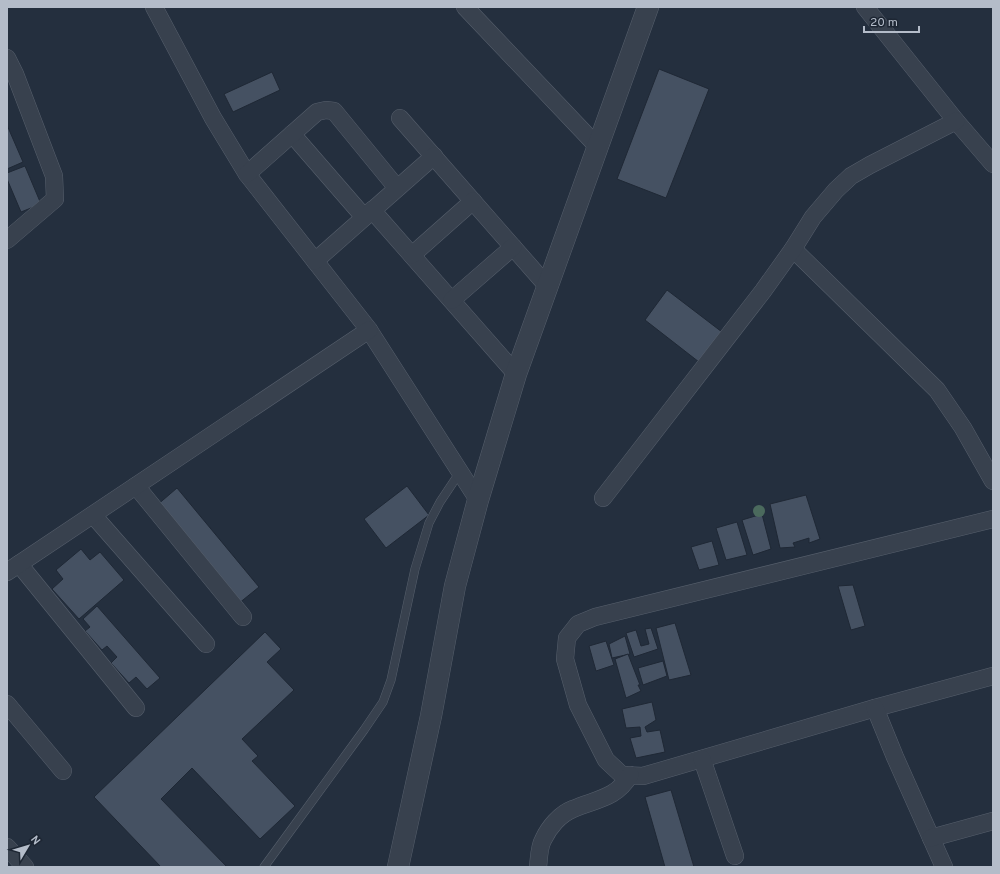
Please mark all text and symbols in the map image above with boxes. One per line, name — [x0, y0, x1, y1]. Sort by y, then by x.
scale bar — [864, 8, 919, 34]
text: 20 m — [870, 15, 898, 31]
north arrow — [8, 826, 48, 866]
text: N — [27, 833, 43, 848]

